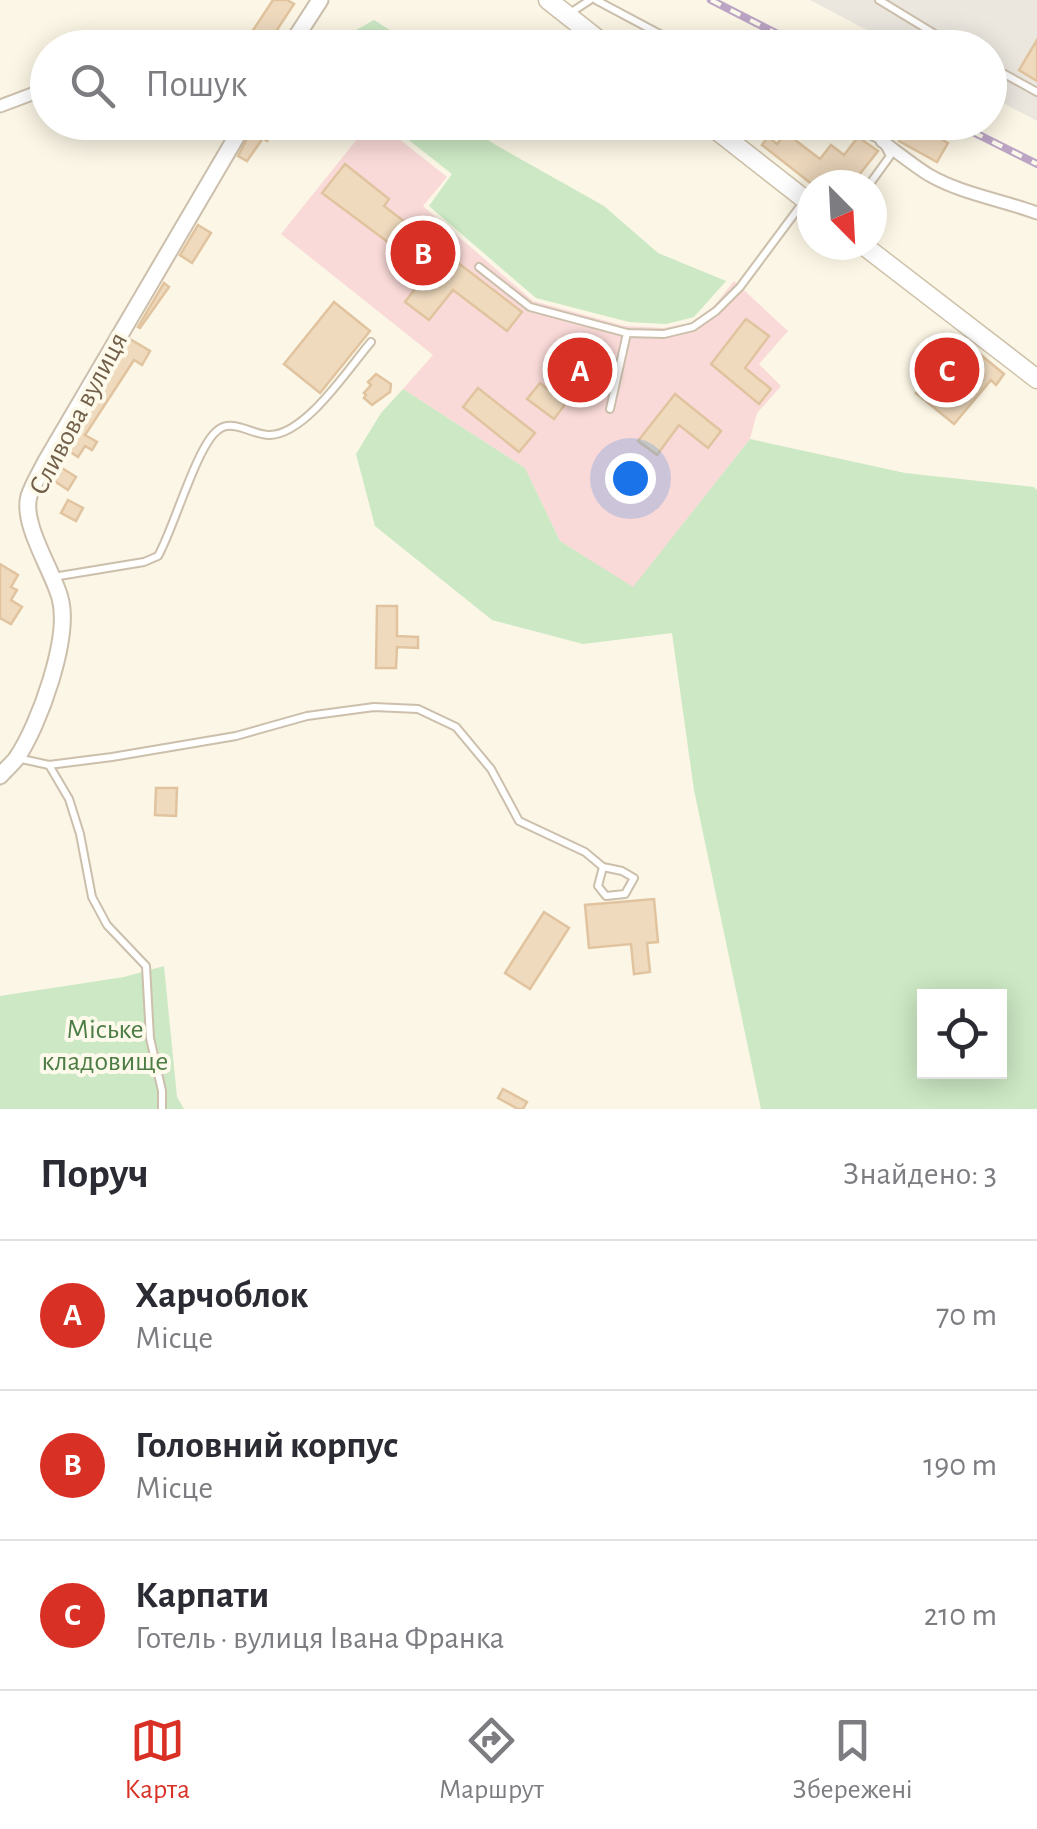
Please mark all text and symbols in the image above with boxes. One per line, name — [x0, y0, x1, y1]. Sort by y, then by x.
search box — [30, 30, 1007, 140]
icon: search — [65, 58, 120, 113]
text: Пошук — [145, 66, 248, 104]
north arrow — [797, 170, 887, 260]
pin: B — [390, 216, 456, 290]
street label: Сливова вулиця — [24, 328, 133, 500]
pin: A — [548, 332, 612, 408]
pin: C — [914, 332, 980, 408]
your location — [605, 453, 656, 504]
map controls — [917, 989, 1007, 1079]
button: locate — [917, 989, 1007, 1079]
park label: Міське кладовище — [42, 1016, 168, 1076]
text: Поруч — [40, 1153, 149, 1195]
text: Знайдено: 3 — [843, 1158, 997, 1190]
text: Харчоблок — [135, 1277, 308, 1315]
text: A — [63, 1299, 82, 1331]
text: 70 m — [936, 1299, 997, 1331]
text: Місце — [135, 1322, 213, 1354]
text: Головний корпус — [135, 1427, 399, 1465]
text: B — [63, 1449, 82, 1481]
text: 190 m — [923, 1449, 997, 1481]
text: Місце — [135, 1472, 213, 1504]
text: Карпати — [135, 1577, 269, 1615]
text: C — [64, 1599, 81, 1631]
text: 210 m — [924, 1599, 997, 1631]
text: Готель · вулиця Івана Франка — [135, 1622, 504, 1654]
tab: Карта — [124, 1713, 190, 1807]
tab: Маршрут — [439, 1713, 544, 1807]
tab: Збережені — [792, 1713, 913, 1807]

